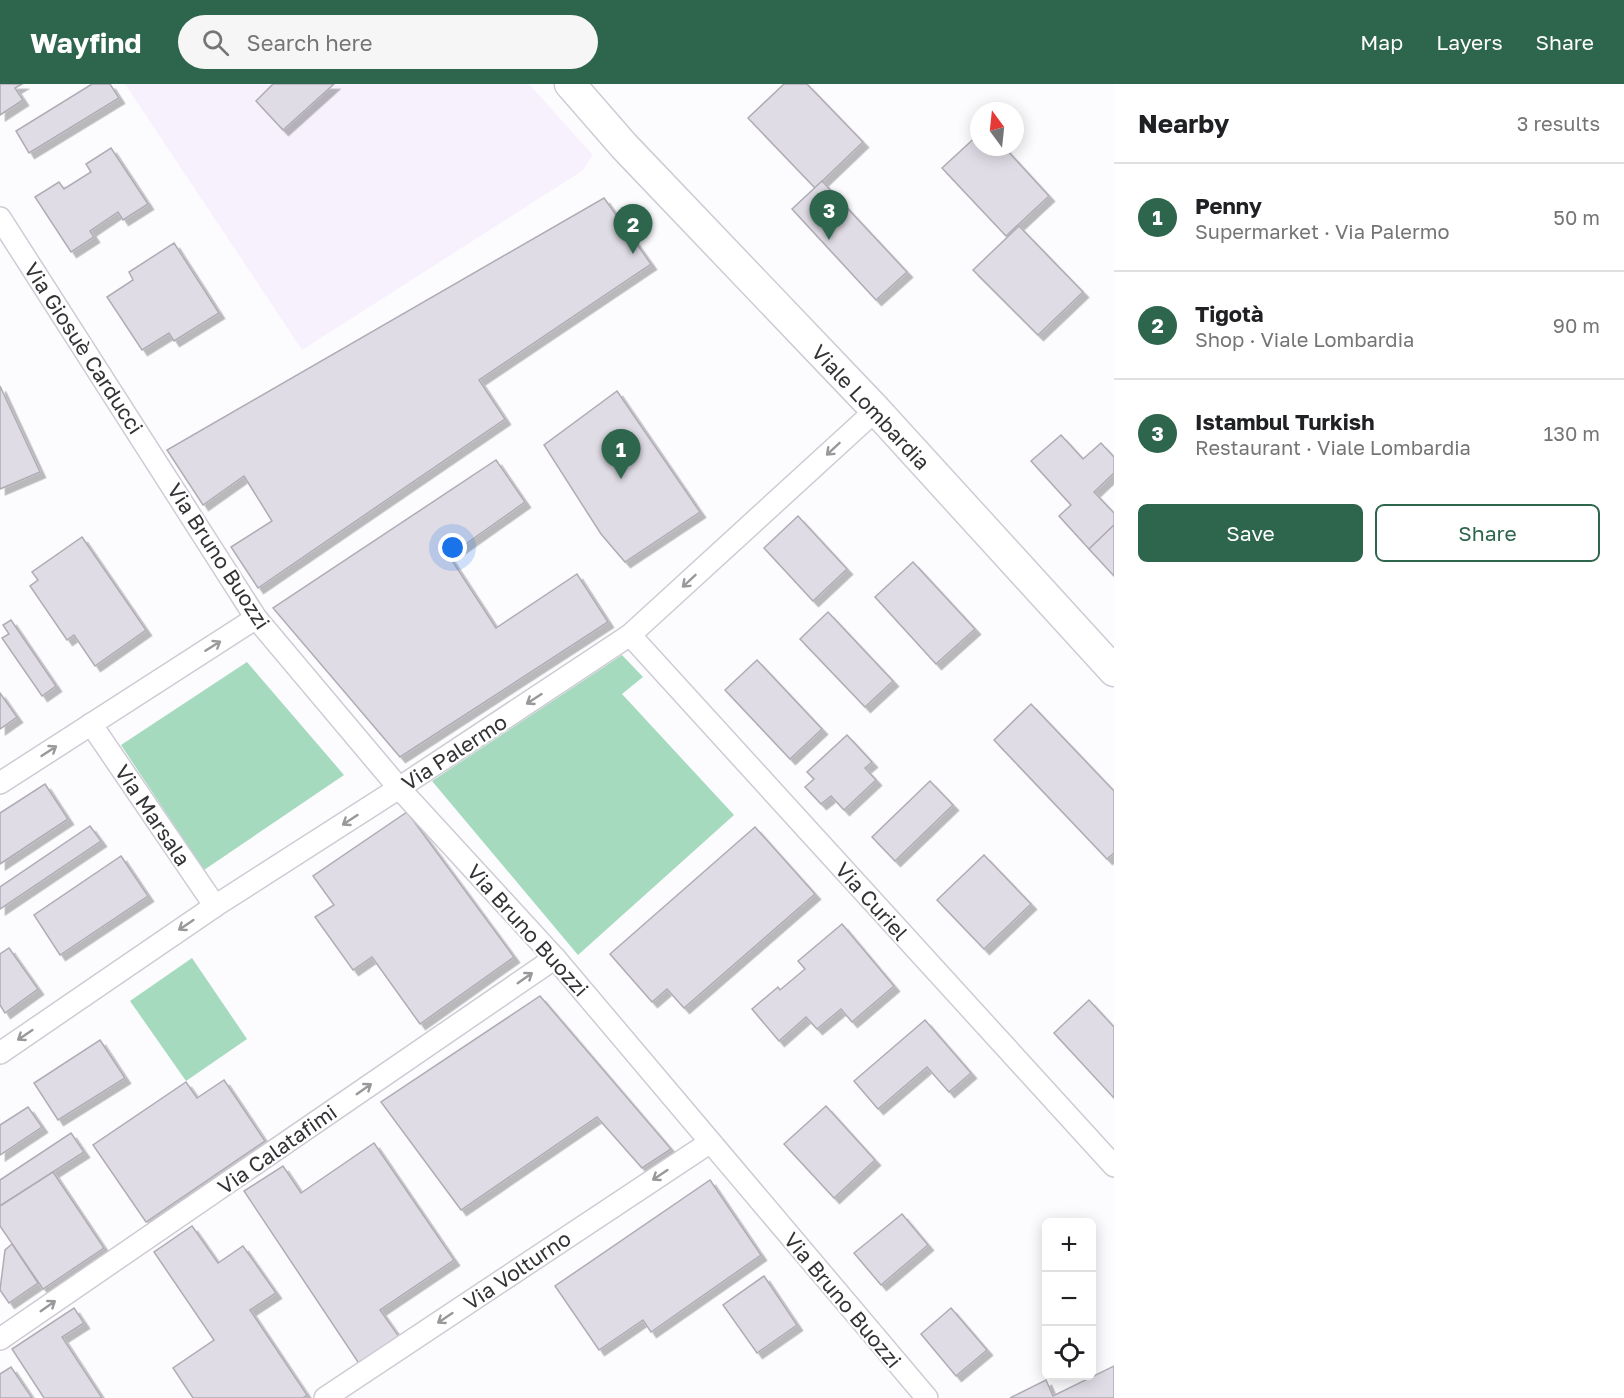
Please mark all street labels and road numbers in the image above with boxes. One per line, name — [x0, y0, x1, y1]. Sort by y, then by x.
street label: Via Giosuè Carducci — [19, 257, 149, 439]
street label: Viale Lombardia — [806, 339, 936, 475]
street label: Via Bruno Buozzi — [162, 478, 276, 634]
street label: Via Palermo — [396, 708, 512, 796]
street label: Via Marsala — [110, 759, 196, 871]
street label: Via Curiel — [830, 856, 914, 946]
street label: Via Bruno Buozzi — [462, 858, 594, 1002]
street label: Via Calatafimi — [213, 1098, 341, 1200]
street label: Via Volturno — [459, 1225, 575, 1315]
street label: Via Bruno Buozzi — [779, 1227, 907, 1373]

